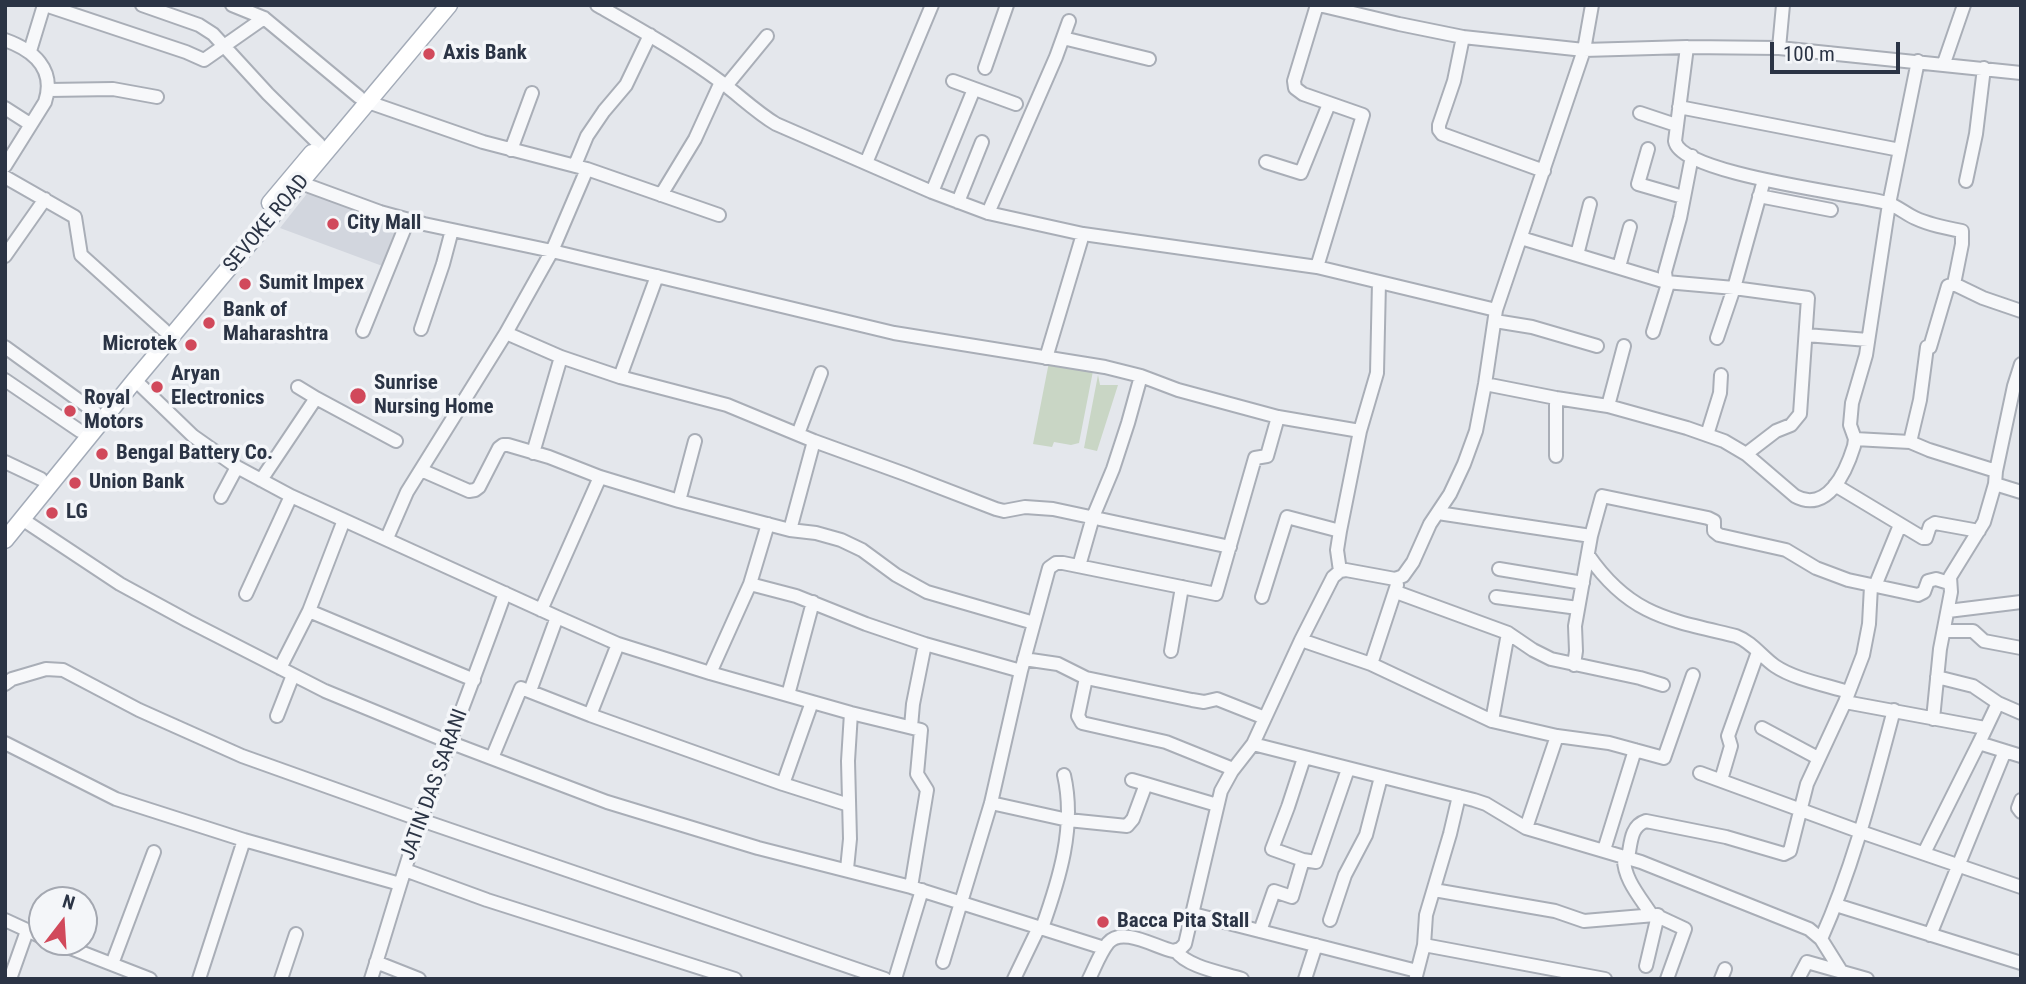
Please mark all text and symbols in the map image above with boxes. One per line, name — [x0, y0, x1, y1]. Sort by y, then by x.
scale bar — [1774, 28, 1904, 72]
place label: Axis Bank — [443, 41, 527, 67]
text: 100 m — [1783, 42, 1835, 66]
marker: Axis Bank — [421, 46, 437, 62]
street label: SEVOKE ROAD — [219, 170, 315, 278]
place label: City Mall — [347, 211, 421, 237]
marker: City Mall — [325, 216, 341, 232]
place label: Sumit Impex — [259, 271, 364, 297]
marker: Sumit Impex — [237, 276, 253, 292]
place label: Bank of Maharashtra — [223, 298, 328, 348]
marker: Bank of Maharashtra — [201, 315, 217, 331]
place label: Microtek — [103, 332, 177, 358]
marker: Microtek — [183, 337, 199, 353]
place label: Aryan Electronics — [171, 362, 265, 412]
place label: Sunrise Nursing Home — [374, 371, 494, 421]
marker: Aryan Electronics — [149, 379, 165, 395]
place label: Royal Motors — [84, 386, 143, 436]
marker: Sunrise Nursing Home — [348, 386, 368, 406]
marker: Royal Motors — [62, 403, 78, 419]
place label: Bengal Battery Co. — [116, 441, 273, 467]
marker: Bengal Battery Co. — [94, 446, 110, 462]
place label: Union Bank — [89, 470, 184, 496]
marker: Union Bank — [67, 475, 83, 491]
place label: LG — [66, 500, 88, 526]
marker: LG — [44, 505, 60, 521]
street label: JATIN DAS SARANI — [396, 706, 474, 864]
north arrow — [28, 886, 98, 956]
text: N — [60, 890, 78, 915]
place label: Bacca Pita Stall — [1117, 909, 1249, 935]
marker: Bacca Pita Stall — [1095, 914, 1111, 930]

